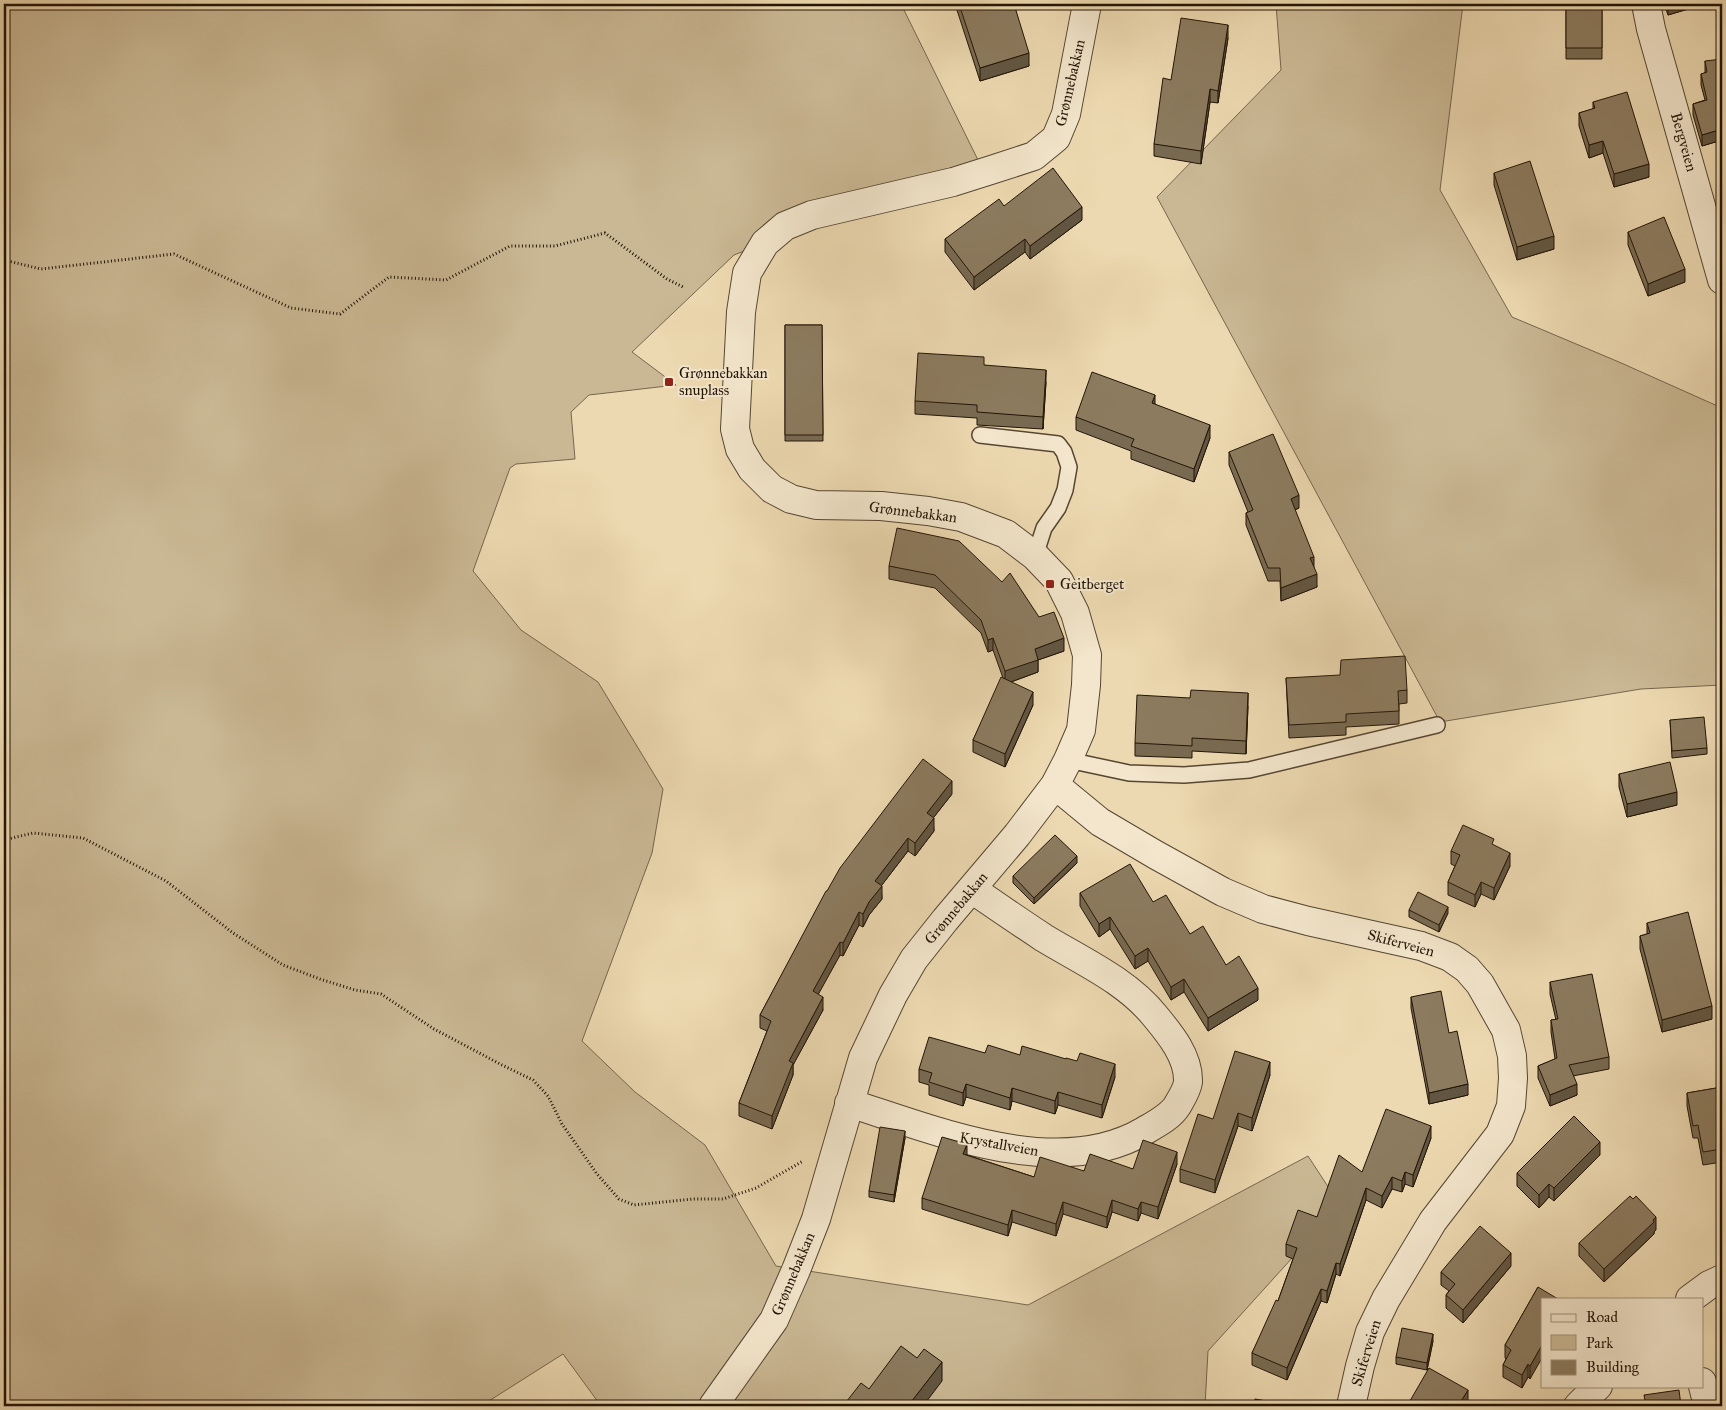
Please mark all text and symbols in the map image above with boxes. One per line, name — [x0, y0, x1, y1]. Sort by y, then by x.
street label: Grønnebakkan — [1051, 38, 1089, 128]
street label: Bergveien — [1667, 110, 1701, 174]
place label: Grønnebakkan snuplass — [679, 364, 768, 399]
marker: Grønnebakkan snuplass — [663, 376, 675, 388]
street label: Grønnebakkan — [868, 498, 958, 526]
place label: Geitberget — [1060, 575, 1125, 593]
marker: Geitberget — [1044, 578, 1056, 590]
street label: Grønnebakkan — [921, 868, 991, 948]
street label: Skiferveien — [1366, 925, 1436, 961]
street label: Krystallveien — [958, 1128, 1040, 1160]
street label: Grønnebakkan — [767, 1230, 819, 1318]
legend — [1541, 1298, 1704, 1388]
text: Road — [1586, 1308, 1618, 1326]
street label: Skiferveien — [1347, 1318, 1385, 1388]
text: Park — [1586, 1334, 1613, 1352]
text: Building — [1586, 1358, 1640, 1376]

